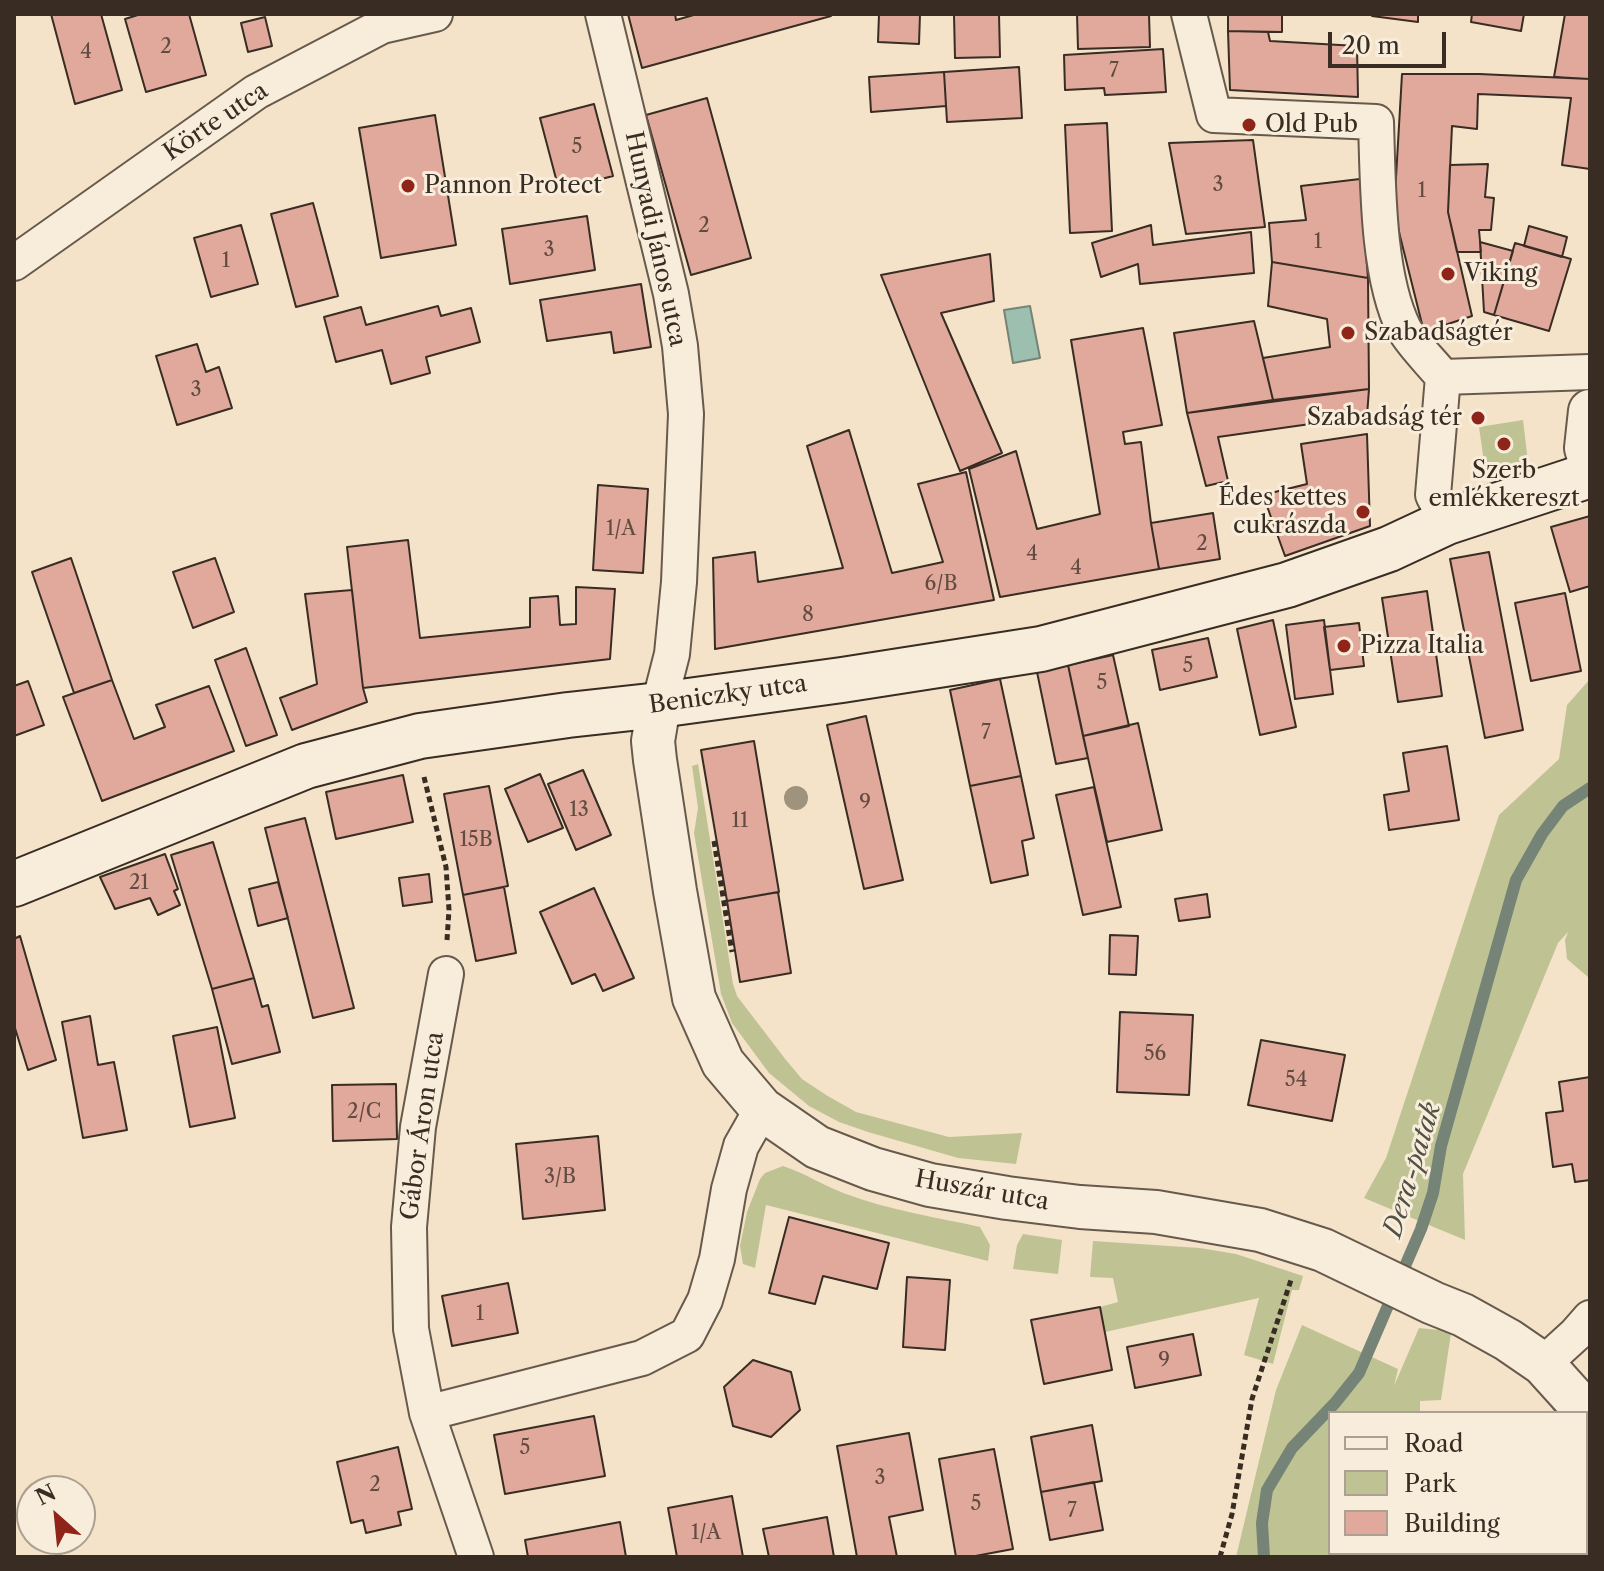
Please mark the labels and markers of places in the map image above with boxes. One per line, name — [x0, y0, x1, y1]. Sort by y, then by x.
place label: Old Pub — [1265, 111, 1358, 139]
marker: Old Pub — [1240, 116, 1258, 134]
place label: Pannon Protect — [424, 172, 602, 200]
marker: Pannon Protect — [399, 177, 417, 195]
place label: Viking — [1464, 260, 1537, 288]
marker: Viking — [1439, 265, 1457, 283]
place label: Szabadságtér — [1364, 319, 1513, 347]
marker: Szabadságtér — [1339, 324, 1357, 342]
place label: Szabadság tér — [1307, 404, 1462, 432]
marker: Szabadság tér — [1469, 409, 1487, 427]
marker: Szerb emlékkereszt — [1495, 435, 1513, 453]
place label: Szerb emlékkereszt — [1428, 457, 1580, 513]
place label: Édes kettes cukrászda — [1218, 484, 1347, 540]
marker: Édes kettes cukrászda — [1354, 503, 1372, 521]
place label: Pizza Italia — [1360, 632, 1484, 660]
marker: Pizza Italia — [1335, 637, 1353, 655]

